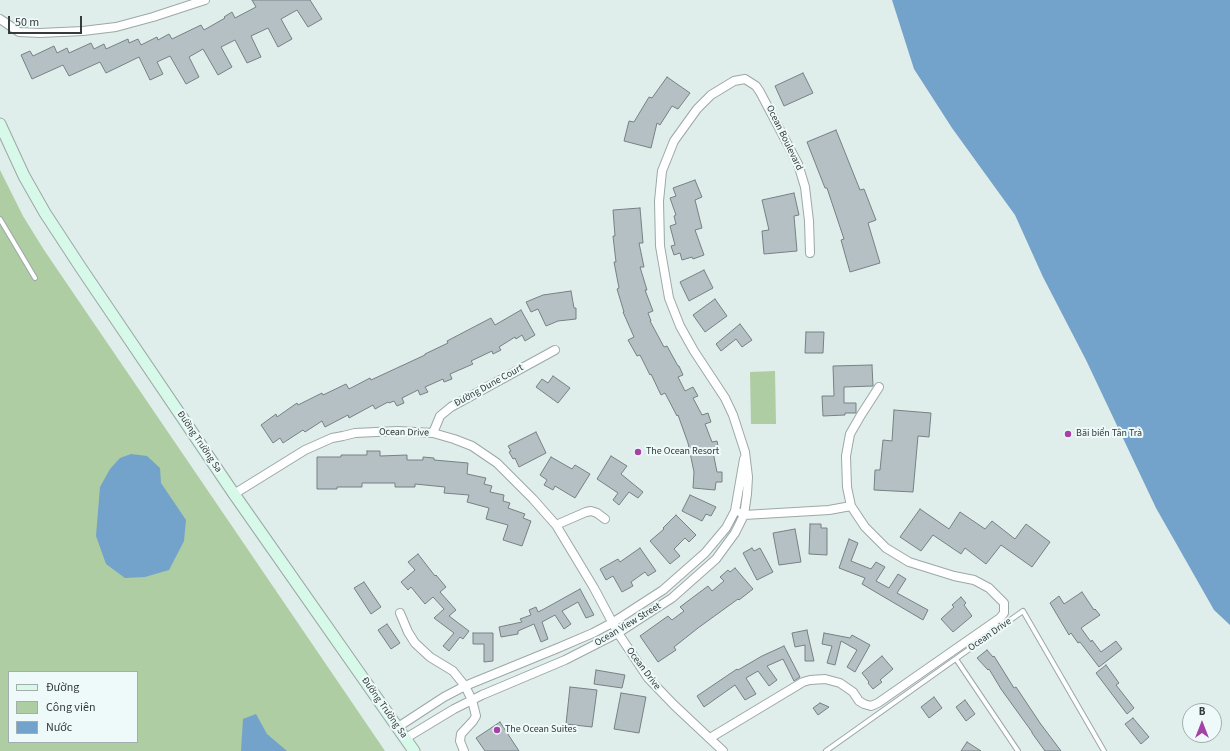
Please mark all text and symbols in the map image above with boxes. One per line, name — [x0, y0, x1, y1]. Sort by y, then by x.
scale bar — [10, 8, 84, 34]
text: 50 m — [15, 14, 39, 31]
street label: Ocean Boulevard — [763, 103, 805, 173]
street label: Đường Dune Court — [452, 362, 526, 410]
street label: Đường Trường Sa — [174, 409, 224, 475]
street label: Ocean Drive — [379, 427, 429, 439]
place label: Bãi biển Tân Trà — [1076, 428, 1142, 440]
marker: Bãi biển Tân Trà — [1063, 429, 1073, 439]
place label: The Ocean Resort — [646, 446, 719, 458]
marker: The Ocean Resort — [633, 447, 643, 457]
street label: Ocean View Street — [593, 600, 663, 650]
street label: Ocean Drive — [966, 616, 1014, 654]
street label: Ocean Drive — [623, 645, 663, 693]
legend — [8, 671, 138, 743]
street label: Đường Trường Sa — [358, 675, 410, 741]
text: Đường — [46, 679, 79, 696]
text: Công viên — [46, 699, 95, 716]
north arrow — [1182, 703, 1222, 743]
text: B — [1199, 704, 1205, 719]
text: Nước — [46, 719, 72, 736]
place label: The Ocean Suites — [505, 724, 577, 736]
marker: The Ocean Suites — [492, 725, 502, 735]

